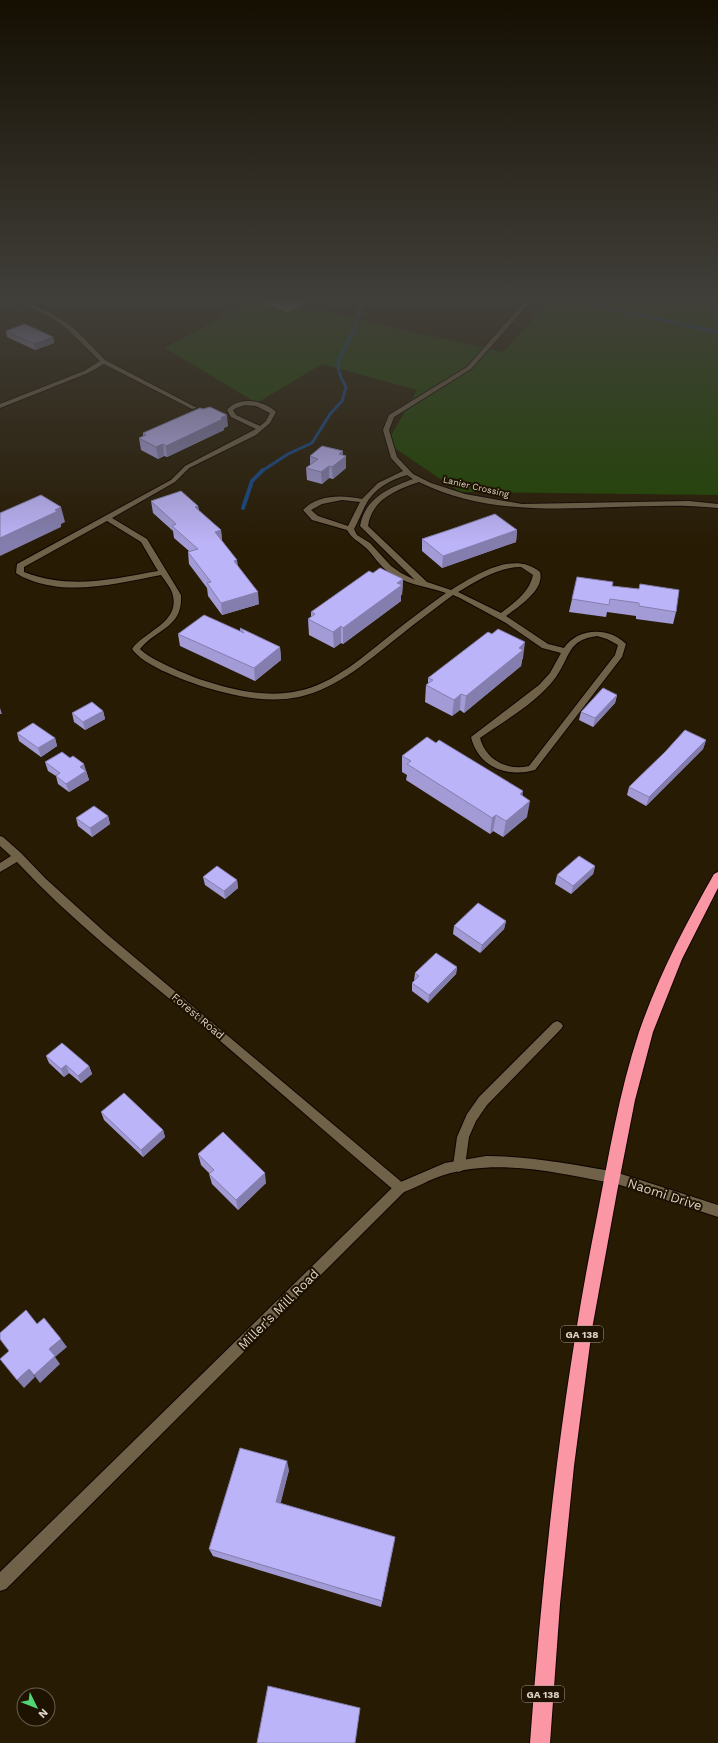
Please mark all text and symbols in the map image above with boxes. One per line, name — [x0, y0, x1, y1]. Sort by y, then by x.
street label: Lanier Crossing — [442, 475, 510, 500]
street label: Forest Road — [169, 991, 227, 1042]
street label: Naomi Drive — [626, 1175, 704, 1214]
street label: Miller's Mill Road — [235, 1266, 322, 1353]
road number: GA 138 — [561, 1326, 603, 1342]
road number: GA 138 — [522, 1686, 564, 1702]
north arrow — [16, 1687, 56, 1727]
text: N — [35, 1706, 50, 1721]

